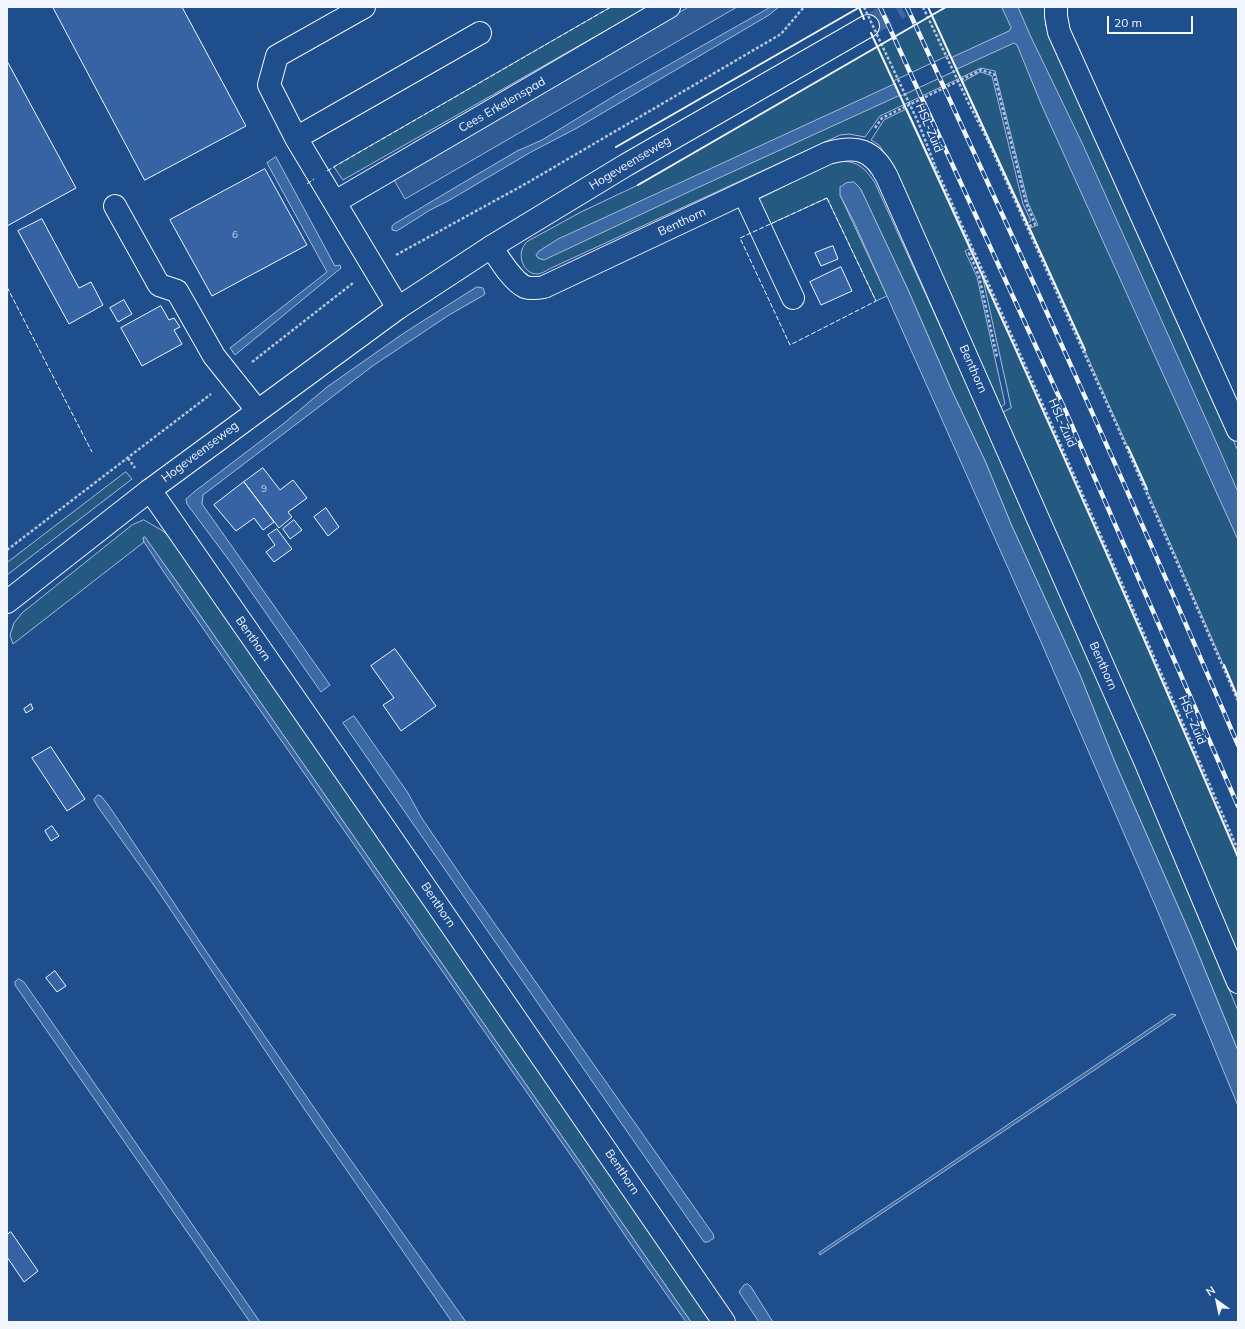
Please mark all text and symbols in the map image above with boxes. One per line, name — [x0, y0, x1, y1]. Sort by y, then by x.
scale bar — [1109, 8, 1195, 34]
text: 20 m — [1114, 15, 1142, 30]
street label: Cees Erkelenspad — [456, 74, 548, 136]
street label: HSL-Zuid — [912, 101, 946, 155]
street label: Hogeveenseweg — [587, 133, 673, 193]
street label: Benthorn — [656, 205, 708, 239]
house number: 6 — [232, 229, 238, 241]
street label: Benthorn — [956, 343, 990, 395]
street label: HSL-Zuid — [1045, 396, 1079, 450]
street label: Hogeveenseweg — [159, 418, 241, 486]
house number: 9 — [261, 483, 267, 495]
street label: Benthorn — [232, 614, 274, 664]
street label: Benthorn — [1086, 640, 1120, 692]
street label: HSL-Zuid — [1175, 693, 1209, 747]
street label: Benthorn — [418, 880, 458, 930]
street label: Benthorn — [602, 1147, 642, 1197]
north arrow — [1197, 1281, 1237, 1321]
text: N — [1203, 1283, 1218, 1299]

